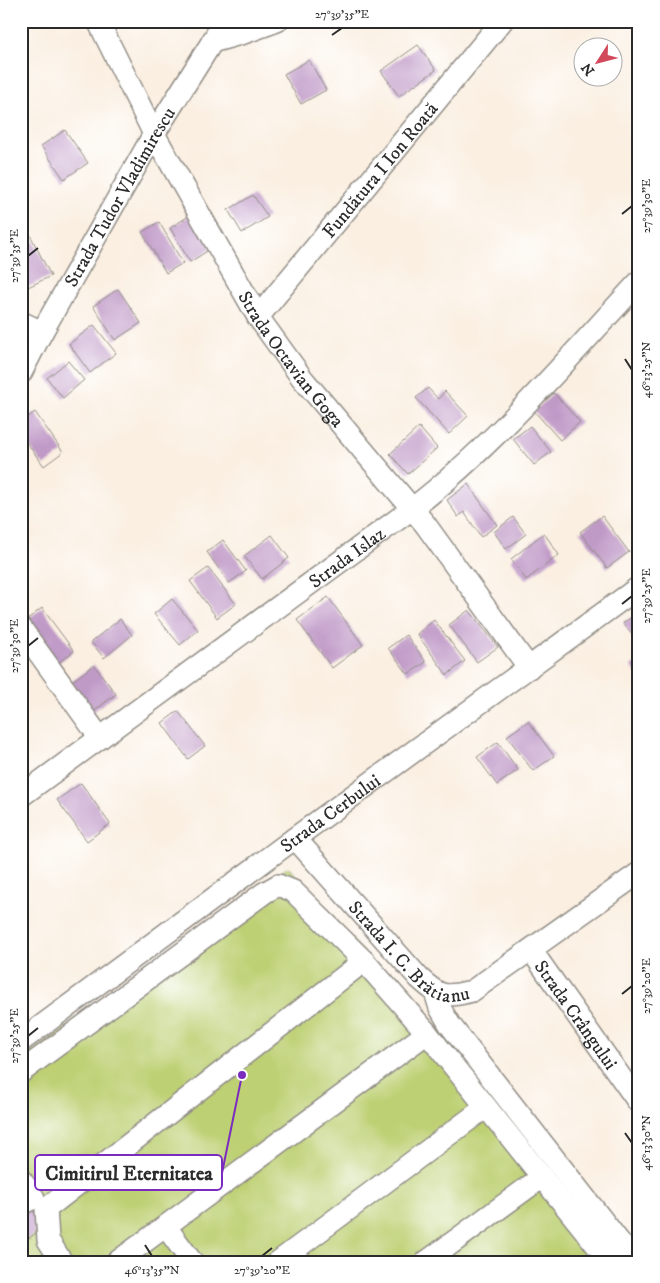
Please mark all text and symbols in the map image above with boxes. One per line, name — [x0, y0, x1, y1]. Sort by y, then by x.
text: 27°39'35"E — [315, 7, 370, 22]
north arrow — [572, 38, 622, 88]
text: N — [577, 59, 599, 79]
street label: Fundătura I Ion Roată — [318, 98, 443, 243]
street label: Strada Tudor Vladimirescu — [60, 103, 181, 291]
text: 27°39'30"E — [639, 178, 654, 233]
text: 27°39'35"E — [7, 228, 22, 283]
street label: Strada Octavian Goga — [233, 287, 348, 432]
text: 46°13'25"N — [639, 342, 654, 398]
street label: Strada Islaz — [305, 522, 390, 594]
text: 27°39'25"E — [639, 568, 654, 624]
text: 27°39'30"E — [7, 618, 22, 673]
street label: Strada Cerbului — [276, 770, 385, 858]
street label: Strada I. C. Brătianu — [343, 897, 472, 1008]
street label: Strada Crângului — [529, 956, 622, 1075]
text: 27°39'20"E — [639, 957, 654, 1014]
text: 27°39'25"E — [7, 1008, 22, 1064]
text: 46°13'30"N — [639, 1115, 654, 1171]
callout: Cimitirul Eternitatea — [35, 1155, 222, 1190]
text: Cimitirul Eternitatea — [45, 1162, 213, 1187]
text: 46°13'35"N — [124, 1263, 180, 1278]
text: 27°39'20"E — [234, 1263, 291, 1278]

